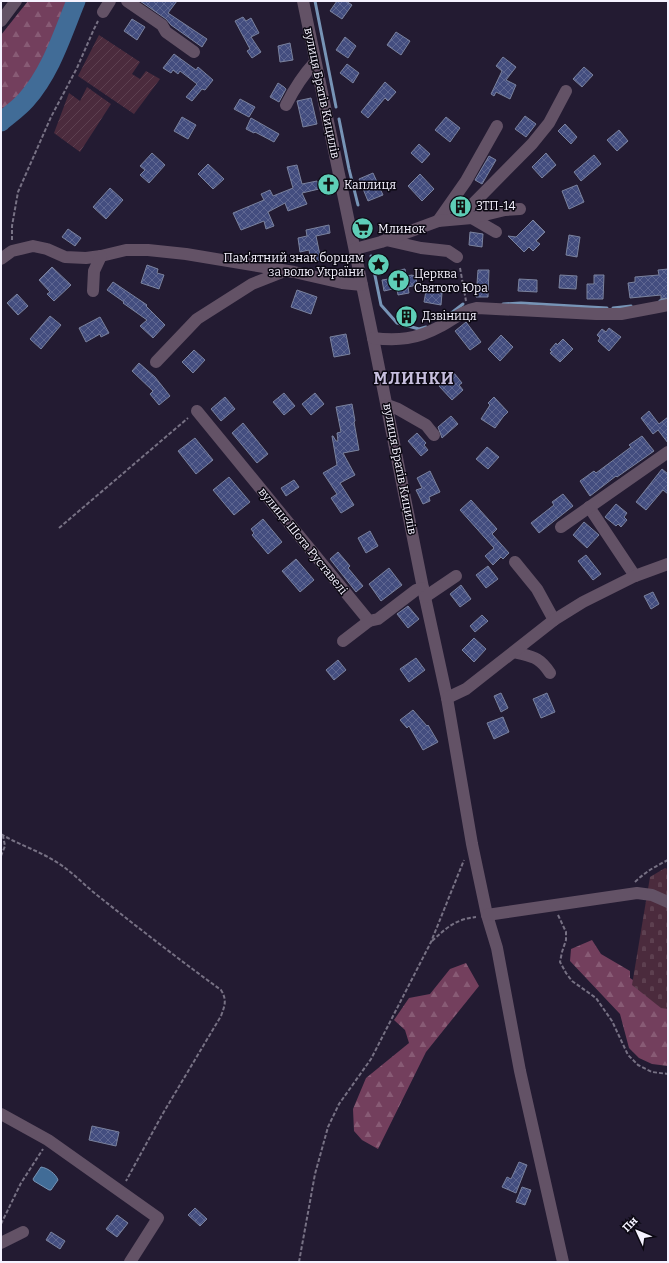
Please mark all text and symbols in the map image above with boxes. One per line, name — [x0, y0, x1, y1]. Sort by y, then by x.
street label: вулиця Братів Кицилів — [301, 26, 343, 160]
church icon: Каплиця — [316, 172, 342, 198]
place label: Каплиця — [344, 178, 396, 192]
building icon: ЗТП-14 — [448, 193, 474, 219]
place label: ЗТП-14 — [476, 199, 515, 213]
supermarket icon: Млинок — [350, 216, 376, 242]
place label: Млинок — [378, 222, 426, 236]
place label: Пам'ятний знак борцям за волю України — [224, 251, 364, 279]
place icon: Пам'ятний знак борцям за волю України — [366, 252, 392, 278]
place label: Церква Святого Юра — [414, 267, 488, 295]
church icon: Церква Святого Юра — [386, 268, 412, 294]
building icon: Дзвіниця — [394, 303, 420, 329]
place label: Дзвіниця — [422, 309, 477, 323]
district label: МЛИНКИ — [373, 369, 455, 388]
street label: вулиця Братів Кицилів — [380, 402, 420, 536]
street label: вулиця Шота Руставелі — [256, 485, 351, 598]
north arrow — [617, 1211, 657, 1251]
text: Пн — [620, 1214, 641, 1235]

